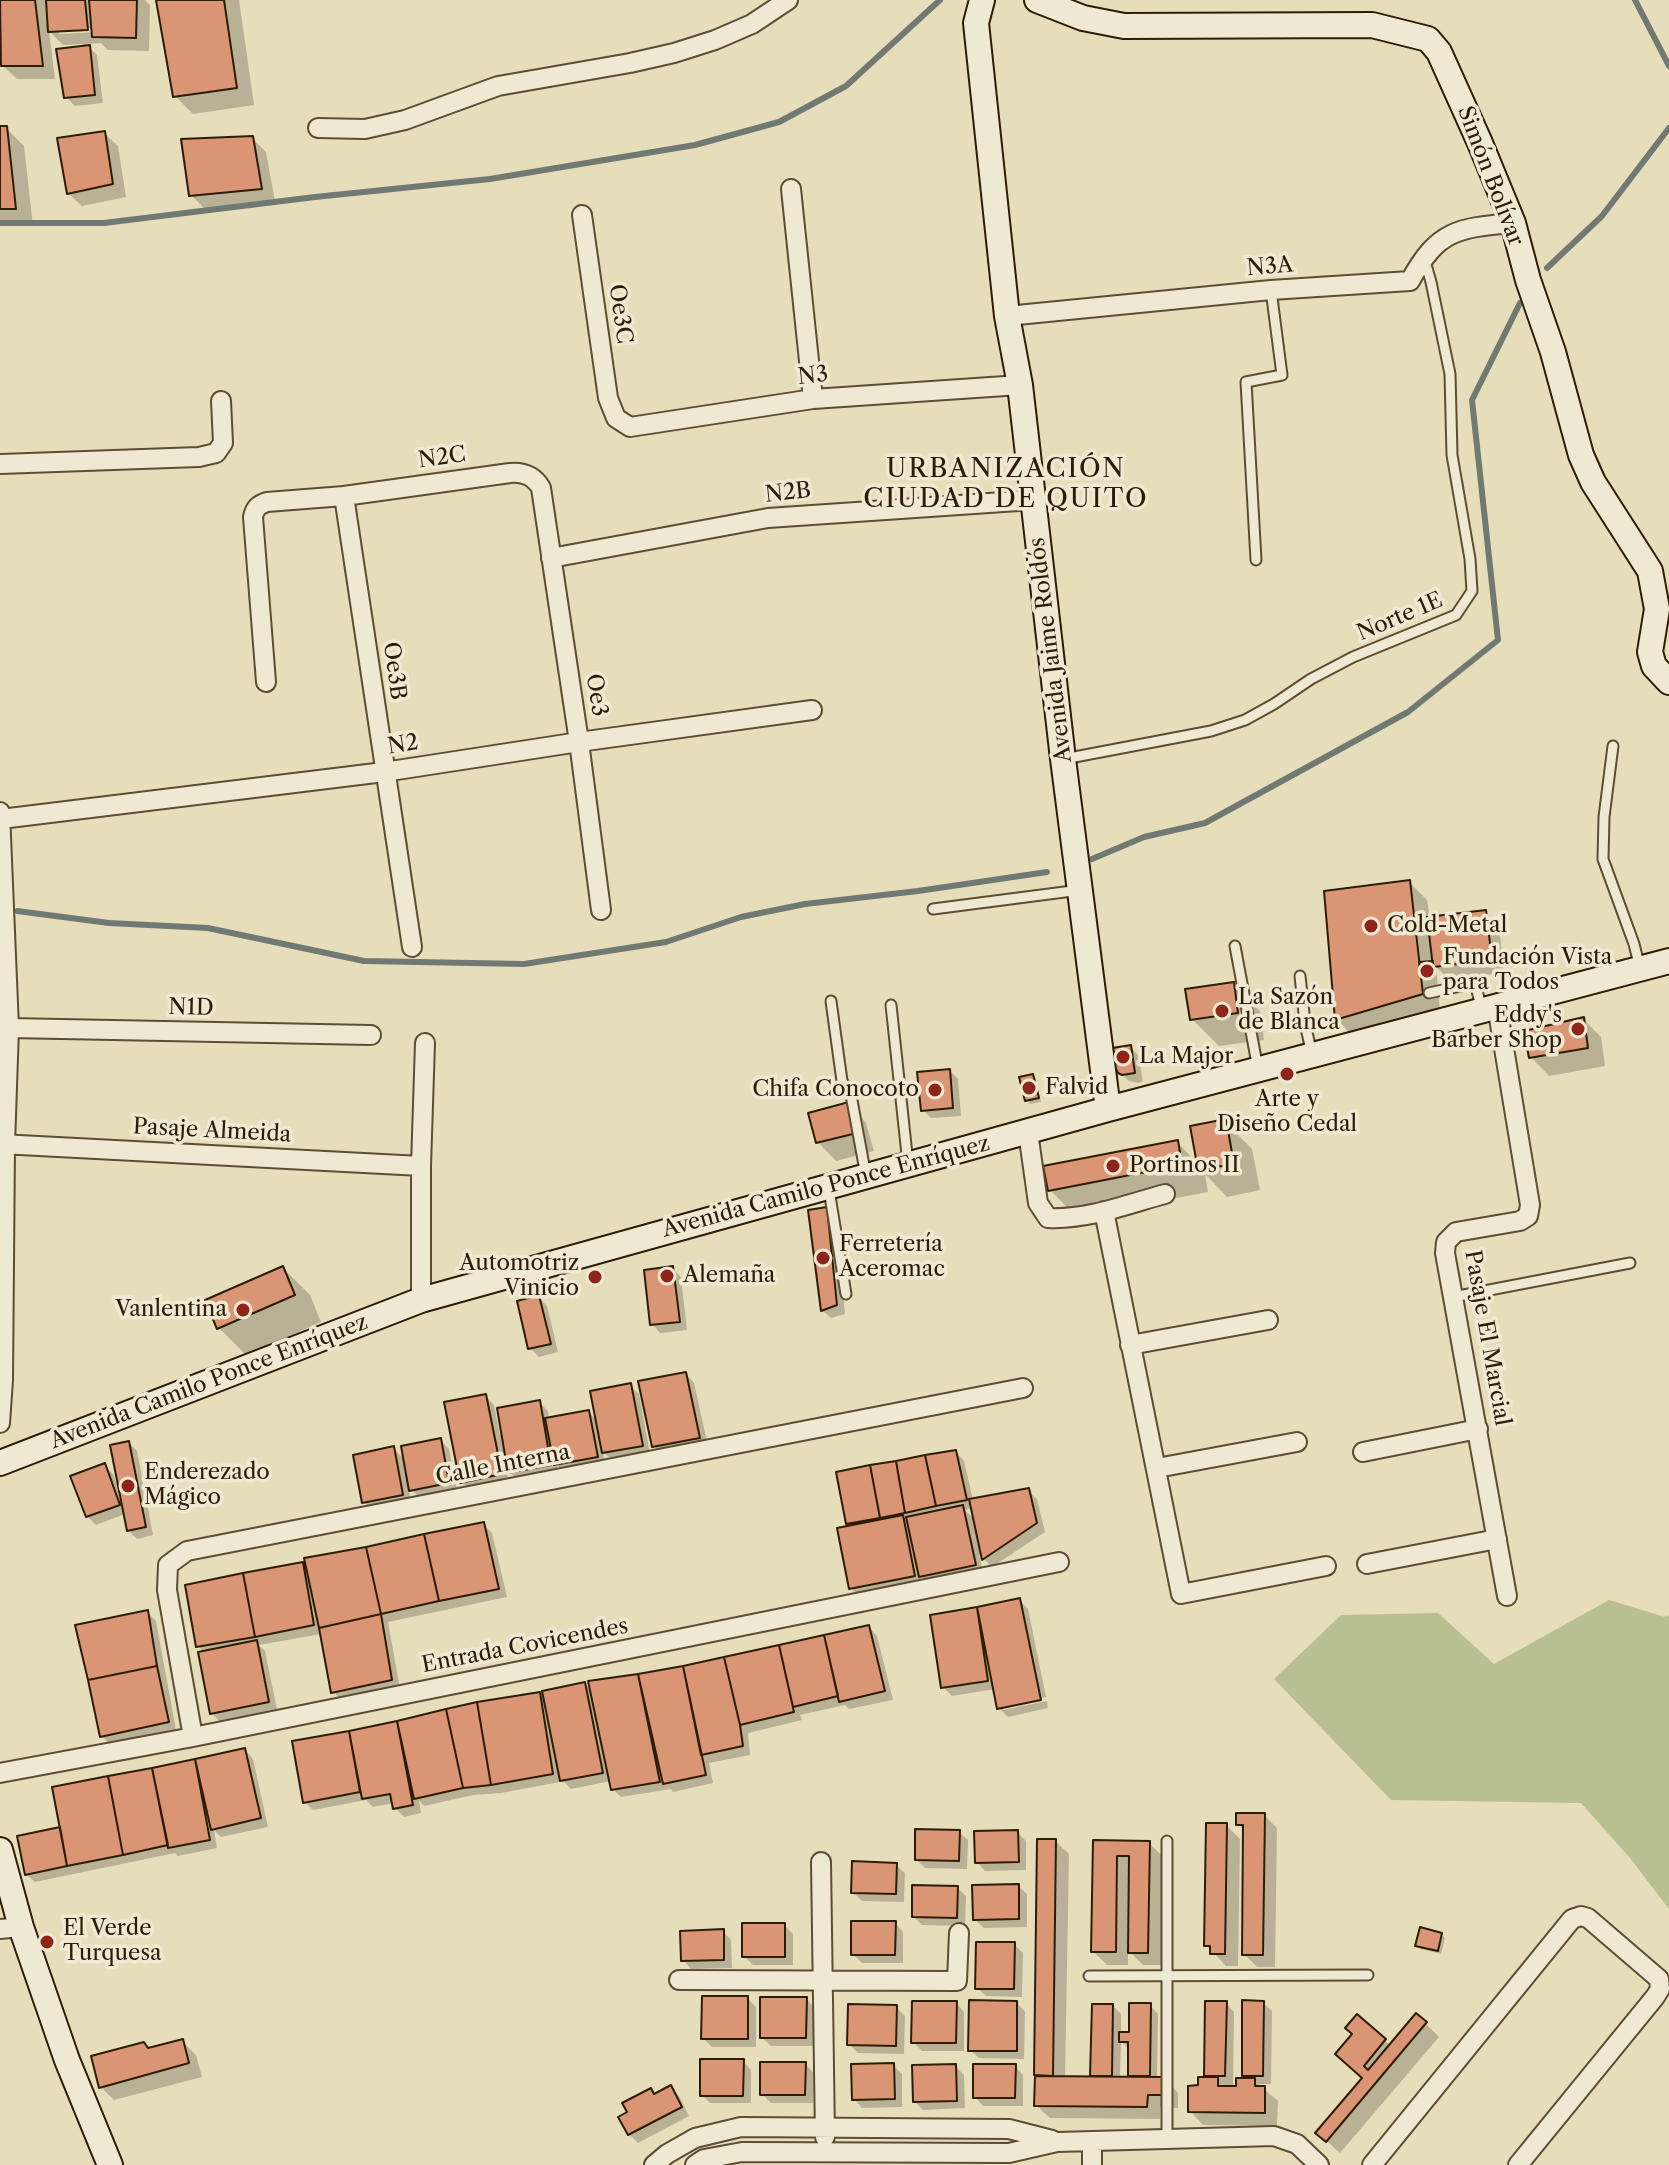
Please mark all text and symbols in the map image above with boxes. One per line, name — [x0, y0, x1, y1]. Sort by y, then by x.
street label: Simón Bolívar — [1451, 102, 1529, 250]
street label: N3A — [1246, 252, 1294, 282]
street label: Oe3C — [603, 283, 637, 345]
street label: N3 — [797, 361, 829, 391]
street label: N2C — [417, 442, 467, 474]
district label: URBANIZACIÓN CIUDAD DE QUITO — [863, 453, 1149, 514]
street label: N2B — [764, 477, 812, 509]
street label: Avenida Jaime Roldós — [1024, 536, 1078, 764]
street label: Norte 1E — [1353, 587, 1447, 647]
street label: Oe3B — [377, 640, 411, 702]
street label: Oe3 — [580, 672, 612, 718]
street label: N2 — [386, 730, 420, 760]
place label: Cold-Metal — [1387, 913, 1507, 939]
marker: Cold-Metal — [1362, 917, 1380, 935]
place label: Fundación Vista para Todos — [1443, 945, 1612, 996]
marker: Fundación Vista para Todos — [1418, 962, 1436, 980]
place label: La Sazón de Blanca — [1238, 985, 1340, 1036]
street label: N1D — [168, 994, 214, 1022]
marker: La Sazón de Blanca — [1213, 1002, 1231, 1020]
place label: Eddy's Barber Shop — [1431, 1003, 1562, 1054]
marker: Eddy's Barber Shop — [1569, 1020, 1587, 1038]
place label: La Major — [1139, 1044, 1234, 1070]
marker: La Major — [1114, 1048, 1132, 1066]
marker: Arte y Diseño Cedal — [1278, 1065, 1296, 1083]
place label: Falvid — [1045, 1075, 1108, 1101]
place label: Chifa Conocoto — [752, 1077, 919, 1103]
marker: Falvid — [1020, 1079, 1038, 1097]
marker: Chifa Conocoto — [926, 1081, 944, 1099]
place label: Arte y Diseño Cedal — [1217, 1087, 1357, 1138]
street label: Pasaje Almeida — [132, 1114, 292, 1148]
street label: Avenida Camilo Ponce Enríquez — [659, 1131, 993, 1243]
place label: Portinos II — [1129, 1153, 1239, 1179]
marker: Portinos II — [1104, 1157, 1122, 1175]
place label: Ferretería Aceromac — [839, 1232, 945, 1284]
street label: Pasaje El Marcial — [1459, 1248, 1515, 1428]
marker: Ferretería Aceromac — [814, 1249, 832, 1267]
place label: Automotriz Vinicio — [459, 1251, 579, 1302]
place label: Alemaña — [683, 1263, 775, 1289]
marker: Alemaña — [658, 1267, 676, 1285]
marker: Automotriz Vinicio — [586, 1268, 604, 1286]
place label: Vanlentina — [115, 1297, 227, 1323]
marker: Vanlentina — [234, 1301, 252, 1319]
street label: Avenida Camilo Ponce Enríquez — [47, 1309, 371, 1455]
street label: Calle Interna — [433, 1439, 573, 1491]
place label: Enderezado Mágico — [144, 1460, 270, 1512]
marker: Enderezado Mágico — [119, 1477, 137, 1495]
street label: Entrada Covicendes — [420, 1613, 630, 1679]
place label: El Verde Turquesa — [63, 1916, 162, 1968]
marker: El Verde Turquesa — [38, 1933, 56, 1951]

